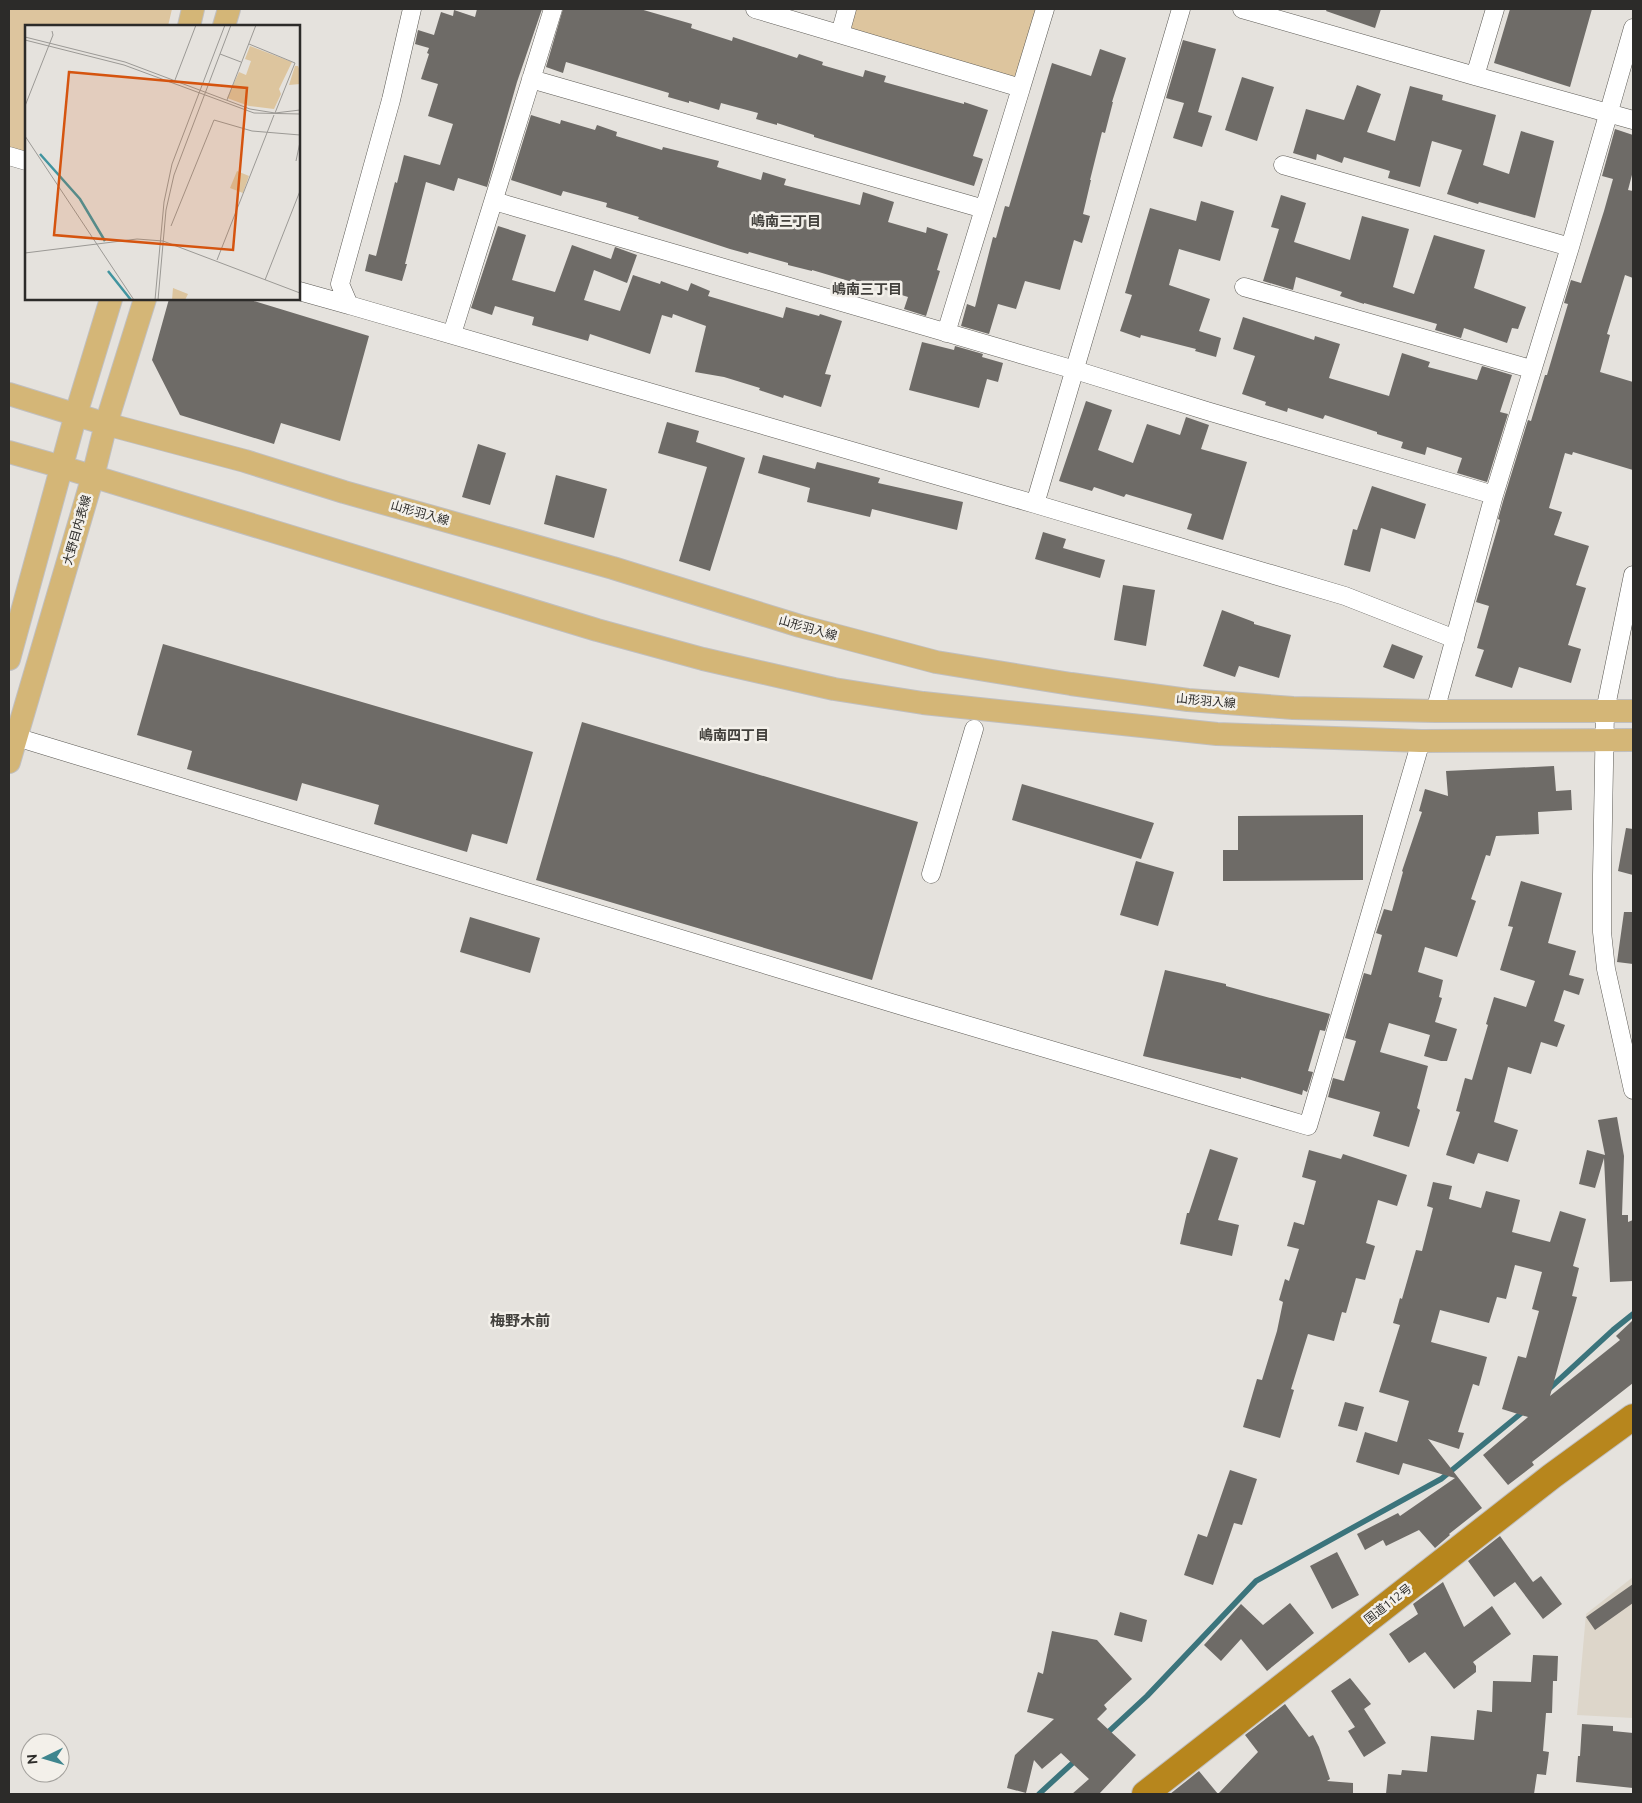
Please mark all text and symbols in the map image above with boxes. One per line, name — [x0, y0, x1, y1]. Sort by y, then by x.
inset map — [25, 25, 300, 300]
district label: 嶋南三丁目 — [751, 213, 821, 229]
district label: 嶋南三丁目 — [832, 281, 902, 297]
street label: 大野目内表線 — [60, 493, 93, 566]
street label: 山形羽入線 — [390, 498, 451, 527]
street label: 山形羽入線 — [778, 613, 839, 642]
street label: 山形羽入線 — [1176, 691, 1237, 710]
district label: 嶋南四丁目 — [699, 727, 769, 743]
district label: 梅野木前 — [490, 1312, 550, 1329]
street label: 国道112号 — [1362, 1581, 1414, 1626]
north arrow — [20, 1733, 70, 1783]
text: N — [24, 1753, 40, 1765]

